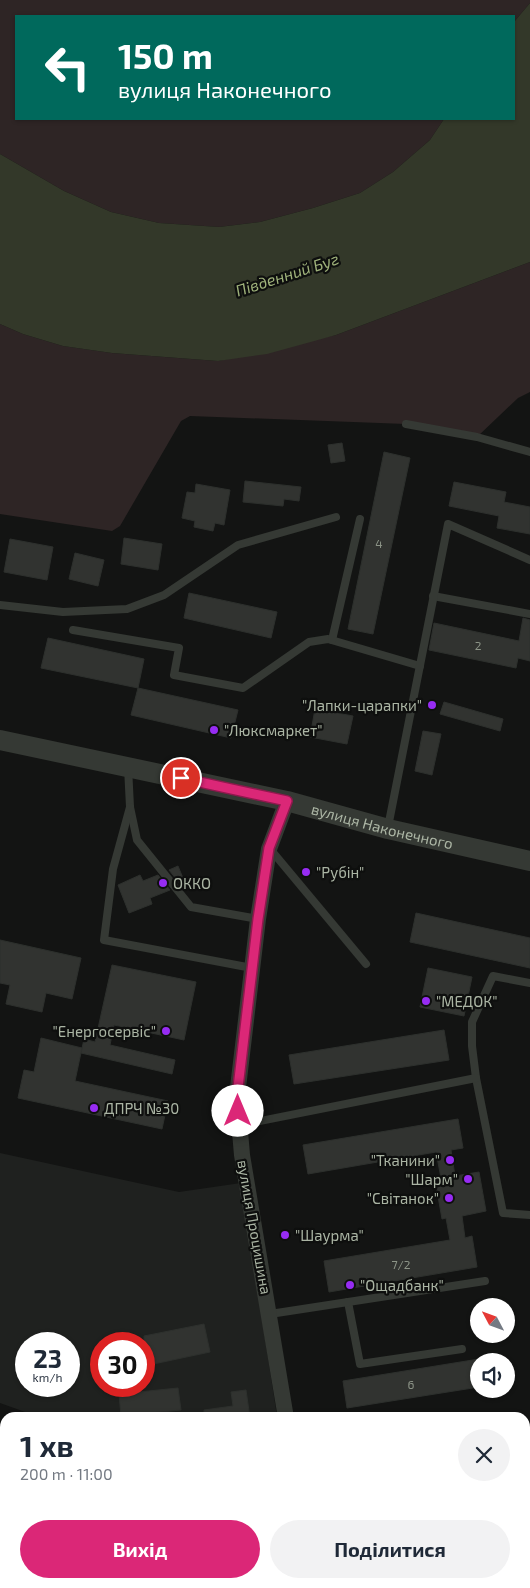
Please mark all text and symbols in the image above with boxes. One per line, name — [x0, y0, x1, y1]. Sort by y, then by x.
text: 150 m — [118, 34, 213, 76]
icon: left — [35, 35, 100, 100]
text: вулиця Наконечного — [118, 76, 332, 102]
water label: Південний Буг — [233, 248, 341, 300]
house number: 4 — [375, 536, 383, 550]
house number: 2 — [475, 638, 482, 652]
place label: "Лапки-царапки" — [302, 696, 422, 714]
marker: "Лапки-царапки" — [426, 699, 438, 711]
place label: "Люксмаркет" — [224, 721, 323, 739]
marker: "Люксмаркет" — [208, 724, 220, 736]
pin — [160, 757, 202, 799]
icon: arrive — [167, 764, 195, 792]
street label: вулиця Наконечного — [309, 799, 455, 852]
place label: "Рубін" — [316, 863, 364, 882]
marker: "Рубін" — [300, 866, 312, 878]
place label: ОККО — [173, 874, 211, 892]
marker: ОККО — [157, 877, 169, 889]
place label: "МЕДОК" — [436, 992, 498, 1010]
marker: "МЕДОК" — [420, 995, 432, 1007]
place label: "Енергосервіс" — [53, 1022, 156, 1040]
marker: "Енергосервіс" — [160, 1025, 172, 1037]
position arrow — [211, 1084, 263, 1136]
place label: ДПРЧ №30 — [104, 1099, 179, 1117]
marker: ДПРЧ №30 — [88, 1102, 100, 1114]
place label: "Тканини" — [371, 1151, 440, 1169]
marker: "Тканини" — [444, 1154, 456, 1166]
street label: вулиця Процишина — [233, 1158, 276, 1296]
place label: "Шарм" — [405, 1170, 458, 1188]
marker: "Шарм" — [462, 1173, 474, 1185]
place label: "Світанок" — [367, 1189, 439, 1207]
marker: "Світанок" — [443, 1192, 455, 1204]
place label: "Шаурма" — [295, 1226, 364, 1245]
marker: "Шаурма" — [279, 1229, 291, 1241]
house number: 7/2 — [391, 1257, 411, 1271]
place label: "Ощадбанк" — [360, 1276, 444, 1294]
marker: "Ощадбанк" — [344, 1279, 356, 1291]
north arrow — [470, 1298, 515, 1342]
map controls — [470, 1298, 515, 1398]
speed limit sign: 30 — [90, 1332, 155, 1397]
text: 23 — [33, 1343, 62, 1373]
button: sound — [470, 1353, 515, 1398]
text: km/h — [33, 1370, 62, 1384]
house number: 6 — [408, 1377, 415, 1391]
text: 1 хв — [20, 1427, 74, 1463]
button: close — [458, 1429, 510, 1481]
text: 200 m · 11:00 — [20, 1464, 113, 1483]
button: Вихід — [20, 1520, 260, 1578]
button: Поділитися — [270, 1520, 510, 1578]

